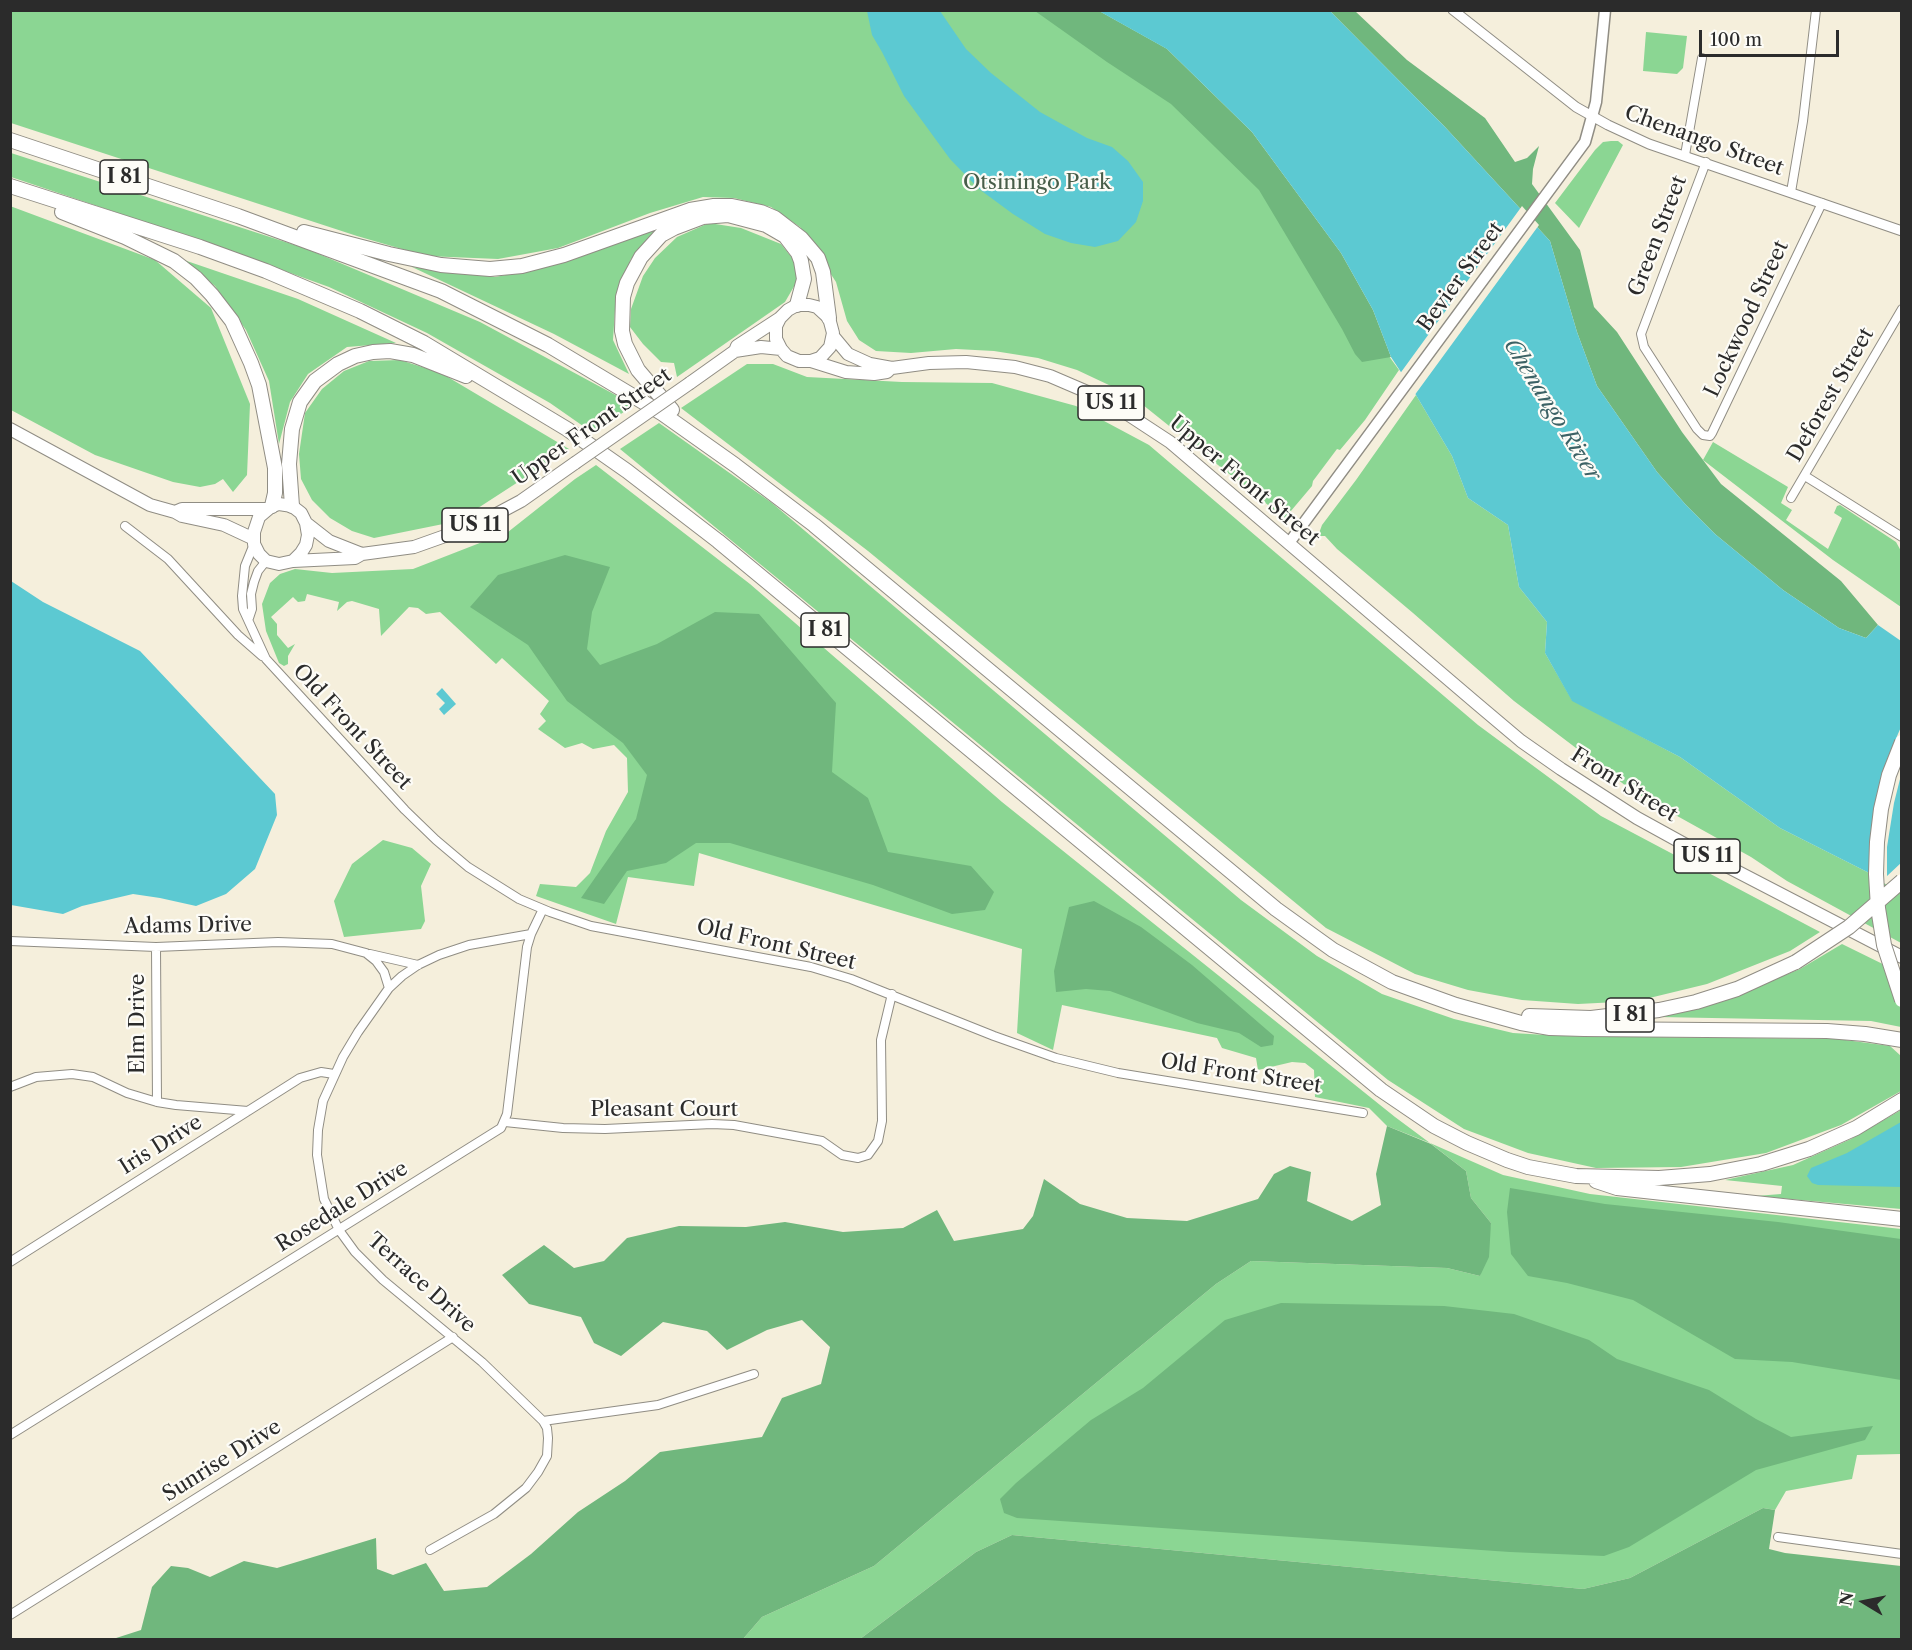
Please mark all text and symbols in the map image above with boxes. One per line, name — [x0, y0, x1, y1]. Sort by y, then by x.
scale bar — [1702, 18, 1842, 56]
text: 100 m — [1710, 29, 1762, 51]
street label: Chenango Street — [1621, 101, 1787, 181]
road number: I 81 — [100, 160, 148, 194]
park label: Otsiningo Park — [963, 170, 1111, 196]
street label: Green Street — [1623, 172, 1693, 300]
street label: Bevier Street — [1413, 217, 1509, 337]
street label: Lockwood Street — [1700, 237, 1794, 401]
street label: Deforest Street — [1782, 323, 1880, 467]
water label: Chenango River — [1498, 334, 1606, 486]
street label: Upper Front Street — [508, 363, 676, 491]
road number: US 11 — [1078, 386, 1144, 420]
street label: Upper Front Street — [1164, 411, 1324, 551]
road number: US 11 — [442, 508, 508, 542]
road number: I 81 — [801, 613, 849, 647]
street label: Old Front Street — [287, 659, 417, 795]
street label: Front Street — [1566, 742, 1682, 828]
road number: US 11 — [1674, 839, 1740, 873]
street label: Adams Drive — [124, 912, 252, 940]
street label: Old Front Street — [694, 914, 858, 976]
street label: Elm Drive — [125, 974, 151, 1074]
road number: I 81 — [1606, 998, 1654, 1032]
street label: Old Front Street — [1159, 1049, 1323, 1099]
street label: Pleasant Court — [590, 1097, 738, 1123]
street label: Iris Drive — [115, 1110, 207, 1180]
street label: Rosedale Drive — [271, 1156, 413, 1258]
street label: Terrace Drive — [362, 1228, 480, 1338]
street label: Sunrise Drive — [158, 1415, 286, 1507]
north arrow — [1834, 1572, 1894, 1632]
text: N — [1835, 1590, 1857, 1607]

